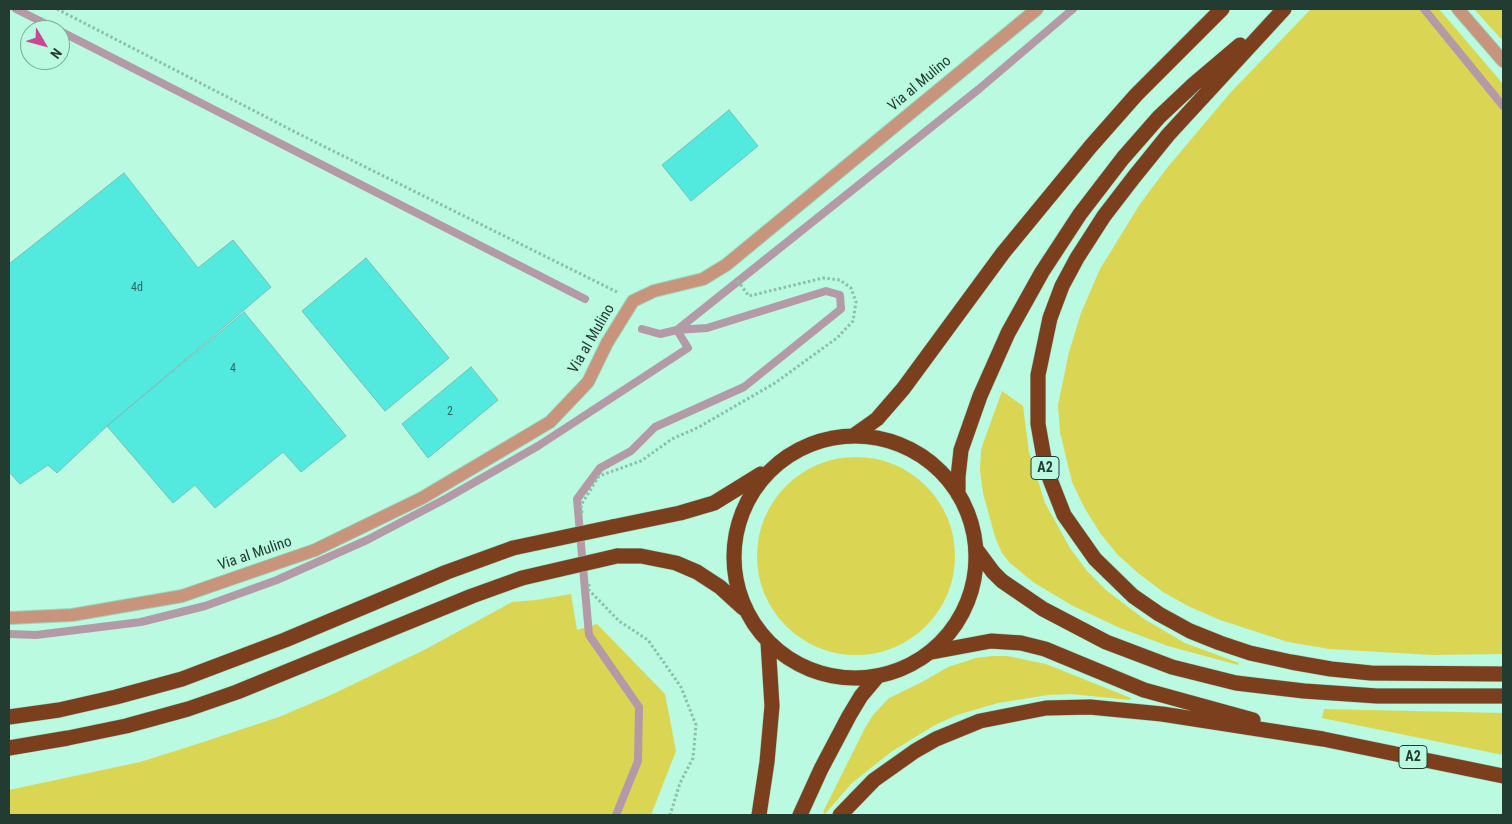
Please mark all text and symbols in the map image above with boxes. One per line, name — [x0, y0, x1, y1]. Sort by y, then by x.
north arrow — [20, 20, 70, 70]
text: N — [47, 45, 65, 62]
street label: Via al Mulino — [885, 52, 955, 116]
house number: 4d — [131, 281, 143, 295]
street label: Via al Mulino — [565, 301, 619, 377]
house number: 4 — [230, 362, 236, 376]
house number: 2 — [447, 405, 453, 419]
road number: A2 — [1031, 456, 1059, 479]
street label: Via al Mulino — [216, 533, 294, 575]
road number: A2 — [1399, 746, 1427, 769]

